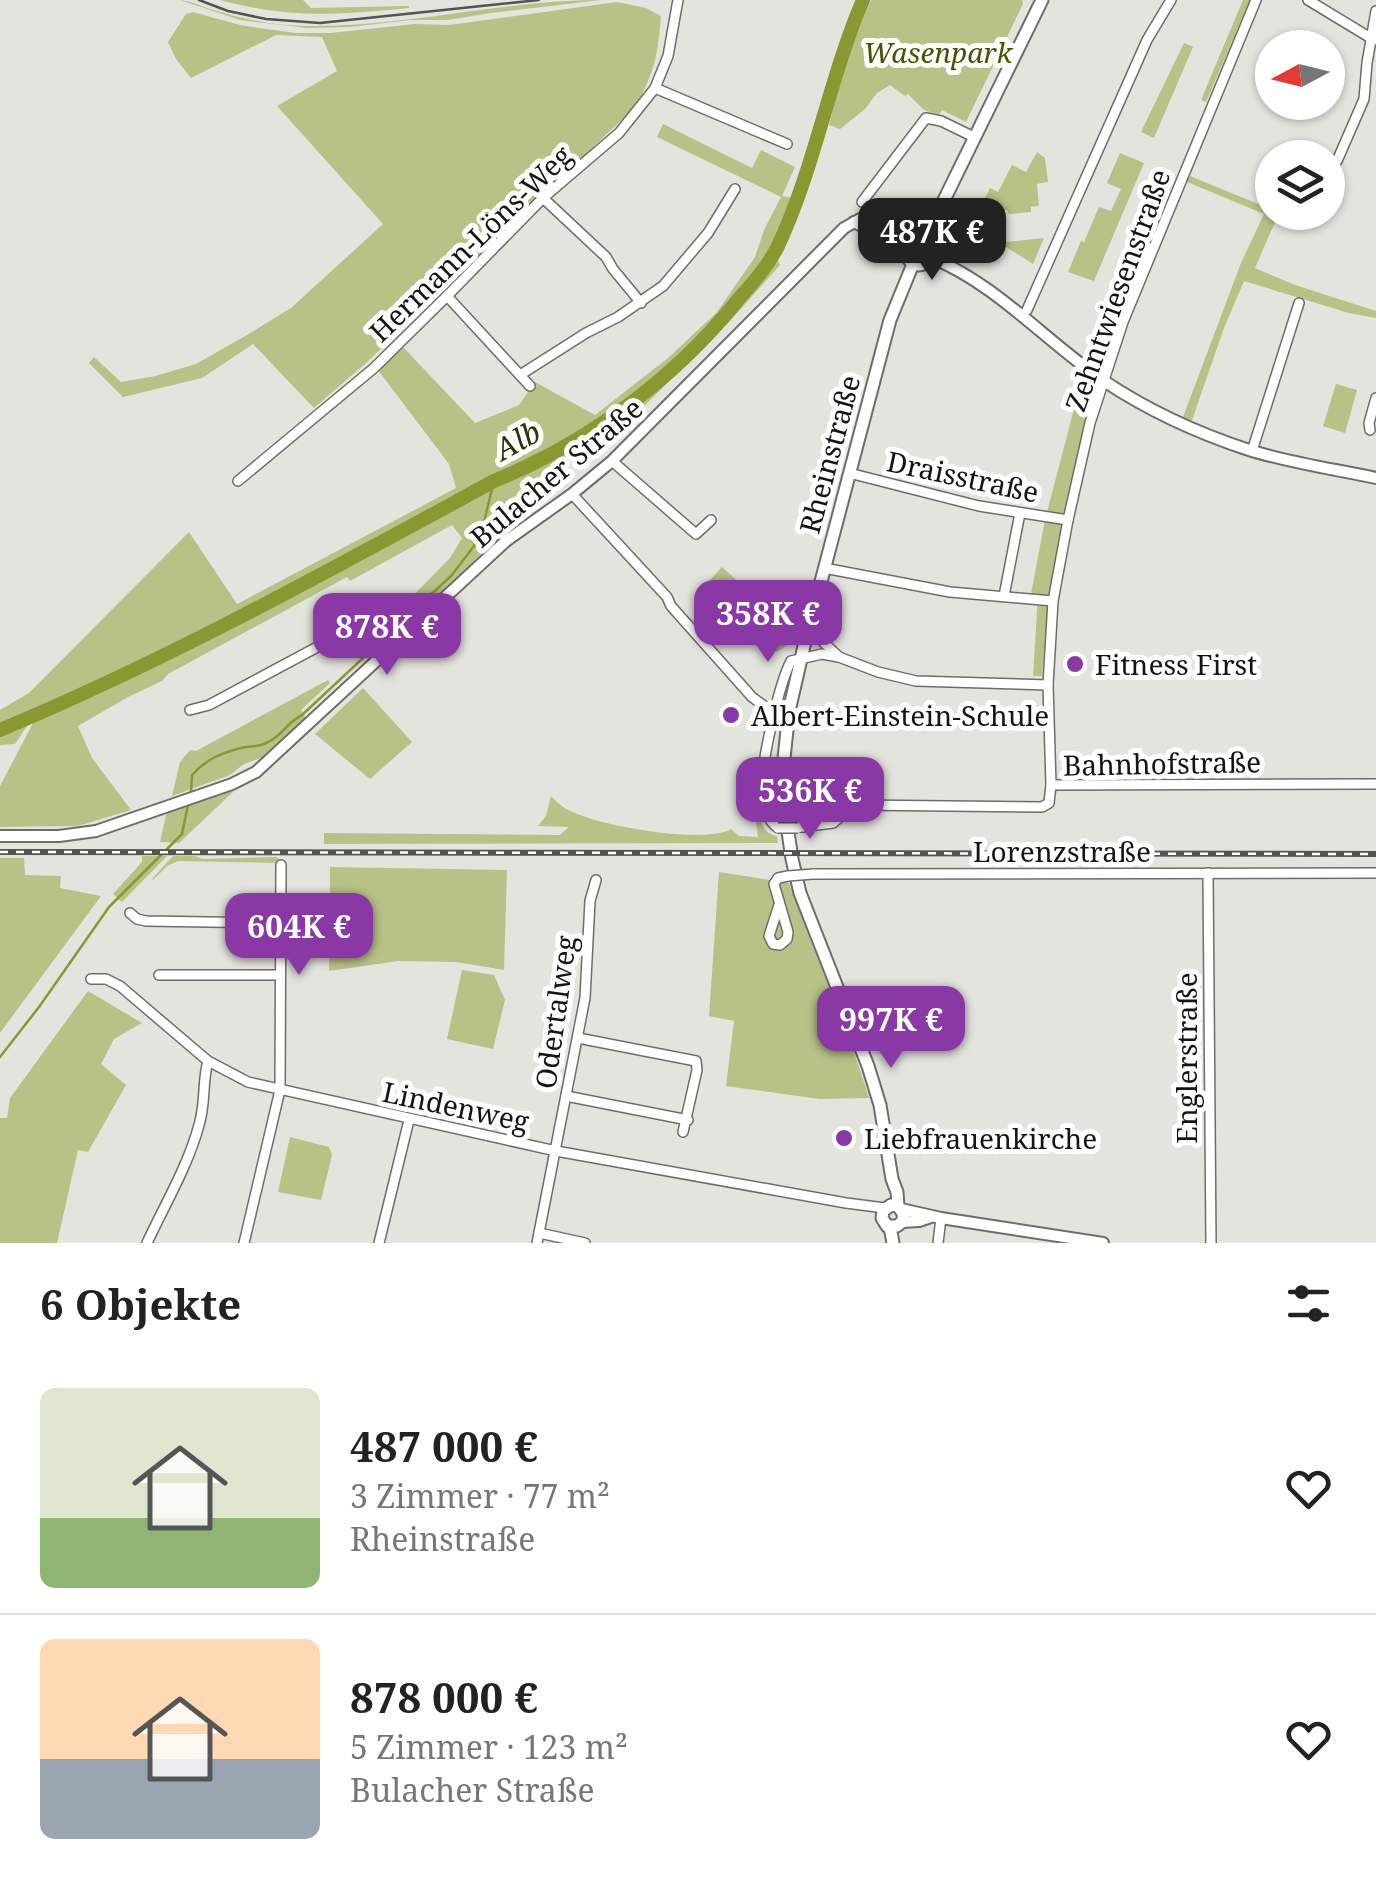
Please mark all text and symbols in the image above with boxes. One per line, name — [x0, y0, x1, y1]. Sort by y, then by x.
north arrow — [1255, 30, 1345, 120]
map controls — [1255, 30, 1345, 230]
park label: Wasenpark — [863, 33, 1014, 71]
street label: Hermann-Löns-Weg — [360, 136, 580, 350]
button: layers — [1255, 140, 1345, 230]
street label: Zehntwiesenstraße — [1056, 164, 1178, 416]
pin: 487K € — [851, 198, 1013, 283]
text: 487K € — [880, 209, 984, 252]
street label: Rheinstraße — [790, 371, 868, 537]
street label: Bulacher Straße — [462, 389, 650, 555]
water label: Alb — [485, 411, 548, 470]
street label: Draisstraße — [884, 441, 1042, 511]
pin: 358K € — [687, 580, 849, 665]
text: 358K € — [716, 591, 820, 634]
pin: 878K € — [306, 593, 468, 678]
text: 878K € — [335, 604, 439, 647]
place label: Fitness First — [1095, 645, 1257, 683]
marker: Fitness First — [1064, 653, 1086, 675]
place label: Albert-Einstein-Schule — [751, 696, 1049, 734]
marker: Albert-Einstein-Schule — [720, 704, 742, 726]
street label: Bahnhofstraße — [1063, 742, 1261, 784]
pin: 536K € — [729, 757, 891, 842]
text: 536K € — [758, 768, 862, 811]
street label: Lorenzstraße — [973, 832, 1151, 870]
pin: 604K € — [218, 893, 380, 978]
text: 604K € — [247, 904, 351, 947]
street label: Odertalweg — [525, 933, 585, 1091]
street label: Englerstraße — [1167, 972, 1205, 1144]
pin: 997K € — [810, 986, 972, 1071]
text: 997K € — [839, 997, 943, 1040]
street label: Lindenweg — [379, 1072, 533, 1140]
place label: Liebfrauenkirche — [864, 1119, 1097, 1157]
marker: Liebfrauenkirche — [833, 1127, 855, 1149]
text: 6 Objekte — [40, 1275, 241, 1332]
icon: filters — [1281, 1276, 1336, 1331]
text: 487 000 € — [350, 1417, 538, 1474]
icon: home — [120, 1428, 240, 1548]
icon: heart — [1281, 1461, 1336, 1516]
text: 3 Zimmer · 77 m² — [350, 1474, 610, 1517]
text: Rheinstraße — [350, 1517, 535, 1560]
text: 878 000 € — [350, 1668, 538, 1725]
icon: home — [120, 1679, 240, 1799]
icon: heart — [1281, 1712, 1336, 1767]
text: 5 Zimmer · 123 m² — [350, 1725, 628, 1768]
text: Bulacher Straße — [350, 1768, 595, 1811]

